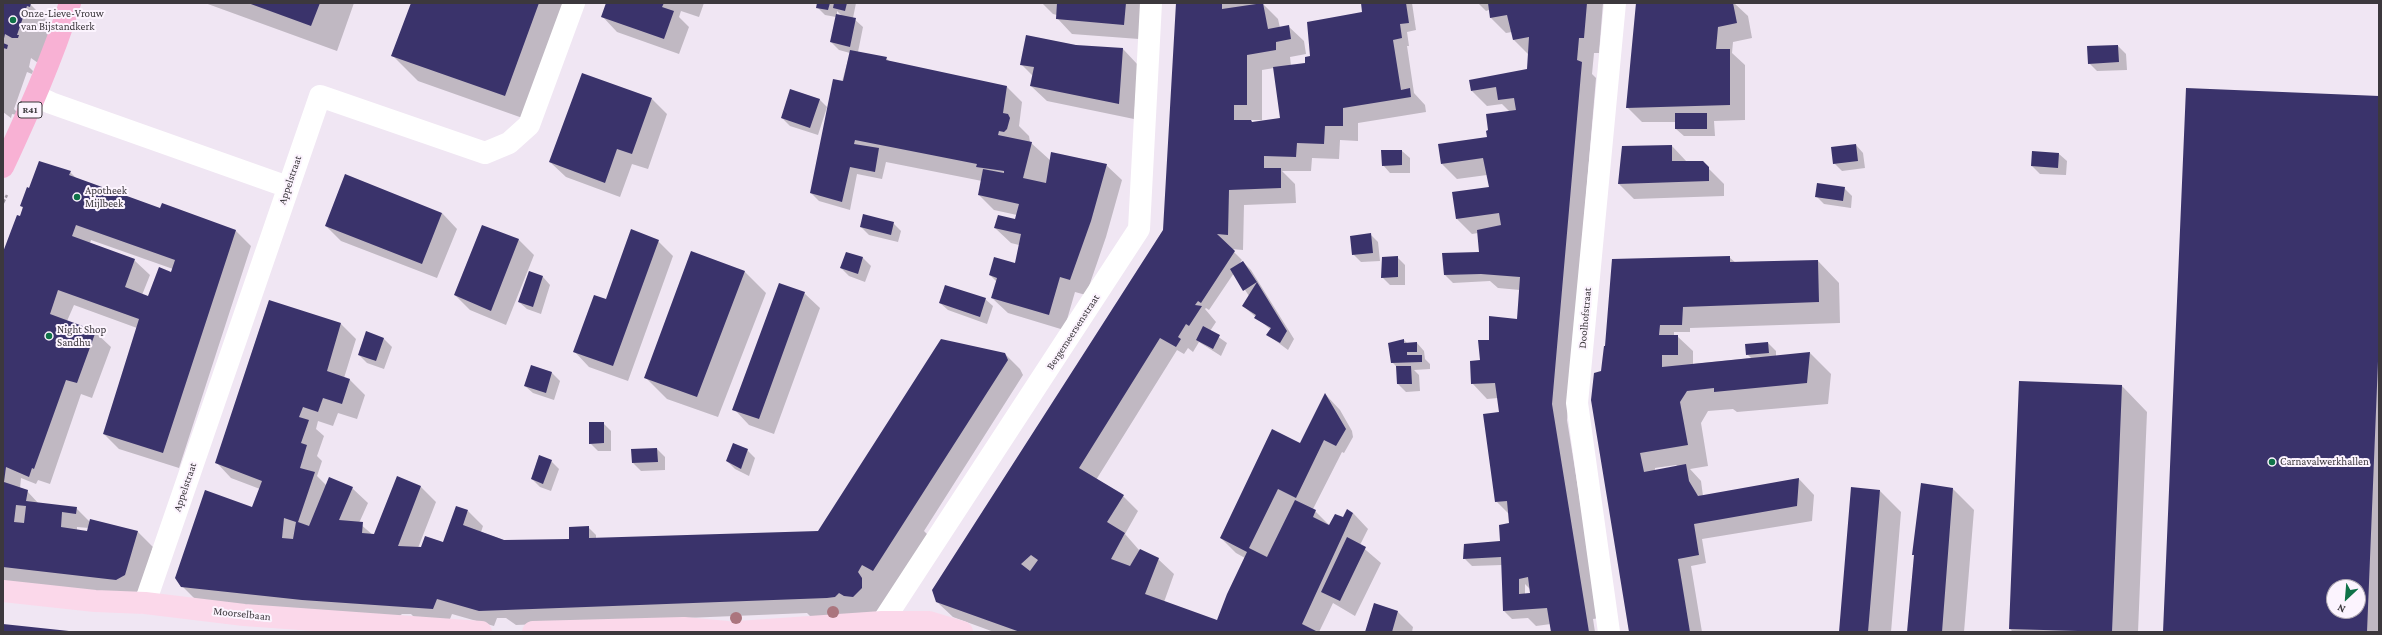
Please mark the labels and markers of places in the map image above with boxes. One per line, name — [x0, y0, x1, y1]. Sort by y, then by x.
place label: Onze-Lieve-Vrouw van Bijstandkerk — [21, 7, 104, 33]
marker: Onze-Lieve-Vrouw van Bijstandkerk — [8, 15, 18, 25]
place label: Apotheek Mijlbeek — [85, 184, 127, 210]
marker: Apotheek Mijlbeek — [72, 192, 82, 202]
place label: Night Shop Sandhu — [57, 323, 106, 349]
marker: Night Shop Sandhu — [44, 331, 54, 341]
place label: Carnavalwerkhallen — [2280, 455, 2369, 469]
marker: Carnavalwerkhallen — [2267, 457, 2277, 467]

